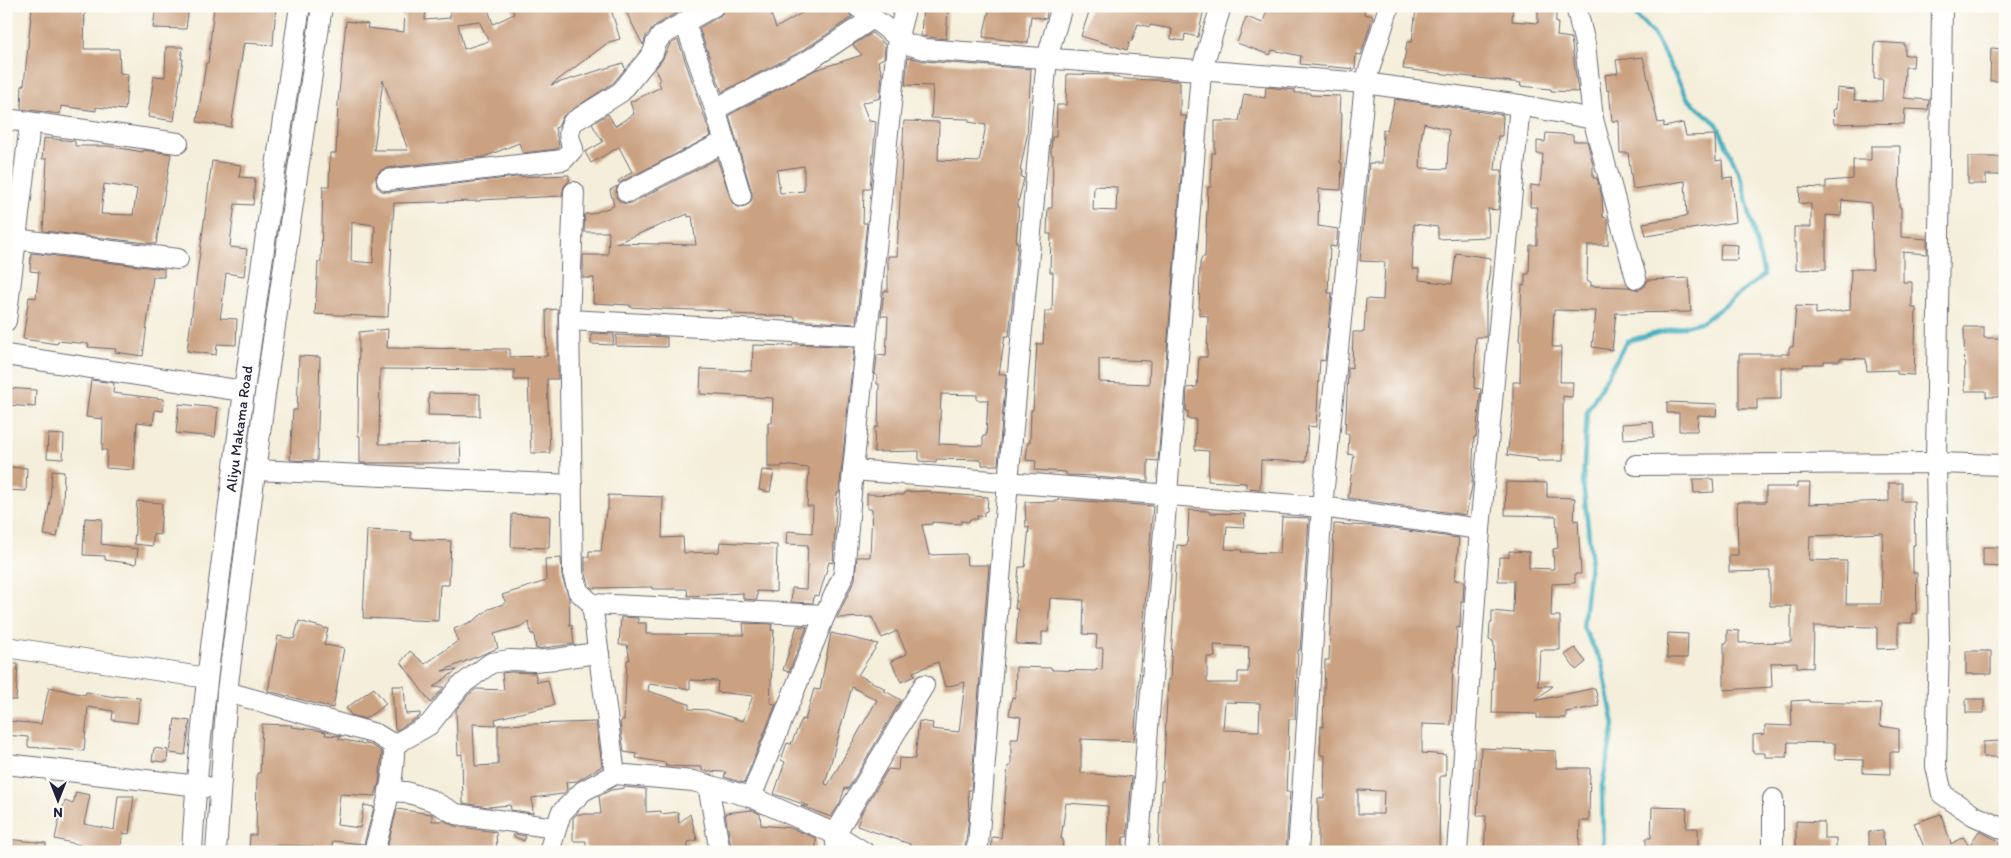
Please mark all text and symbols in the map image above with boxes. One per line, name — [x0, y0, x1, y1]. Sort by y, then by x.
street label: Aliyu Makama Road — [222, 364, 256, 493]
north arrow — [32, 776, 82, 826]
text: N — [53, 804, 63, 821]

